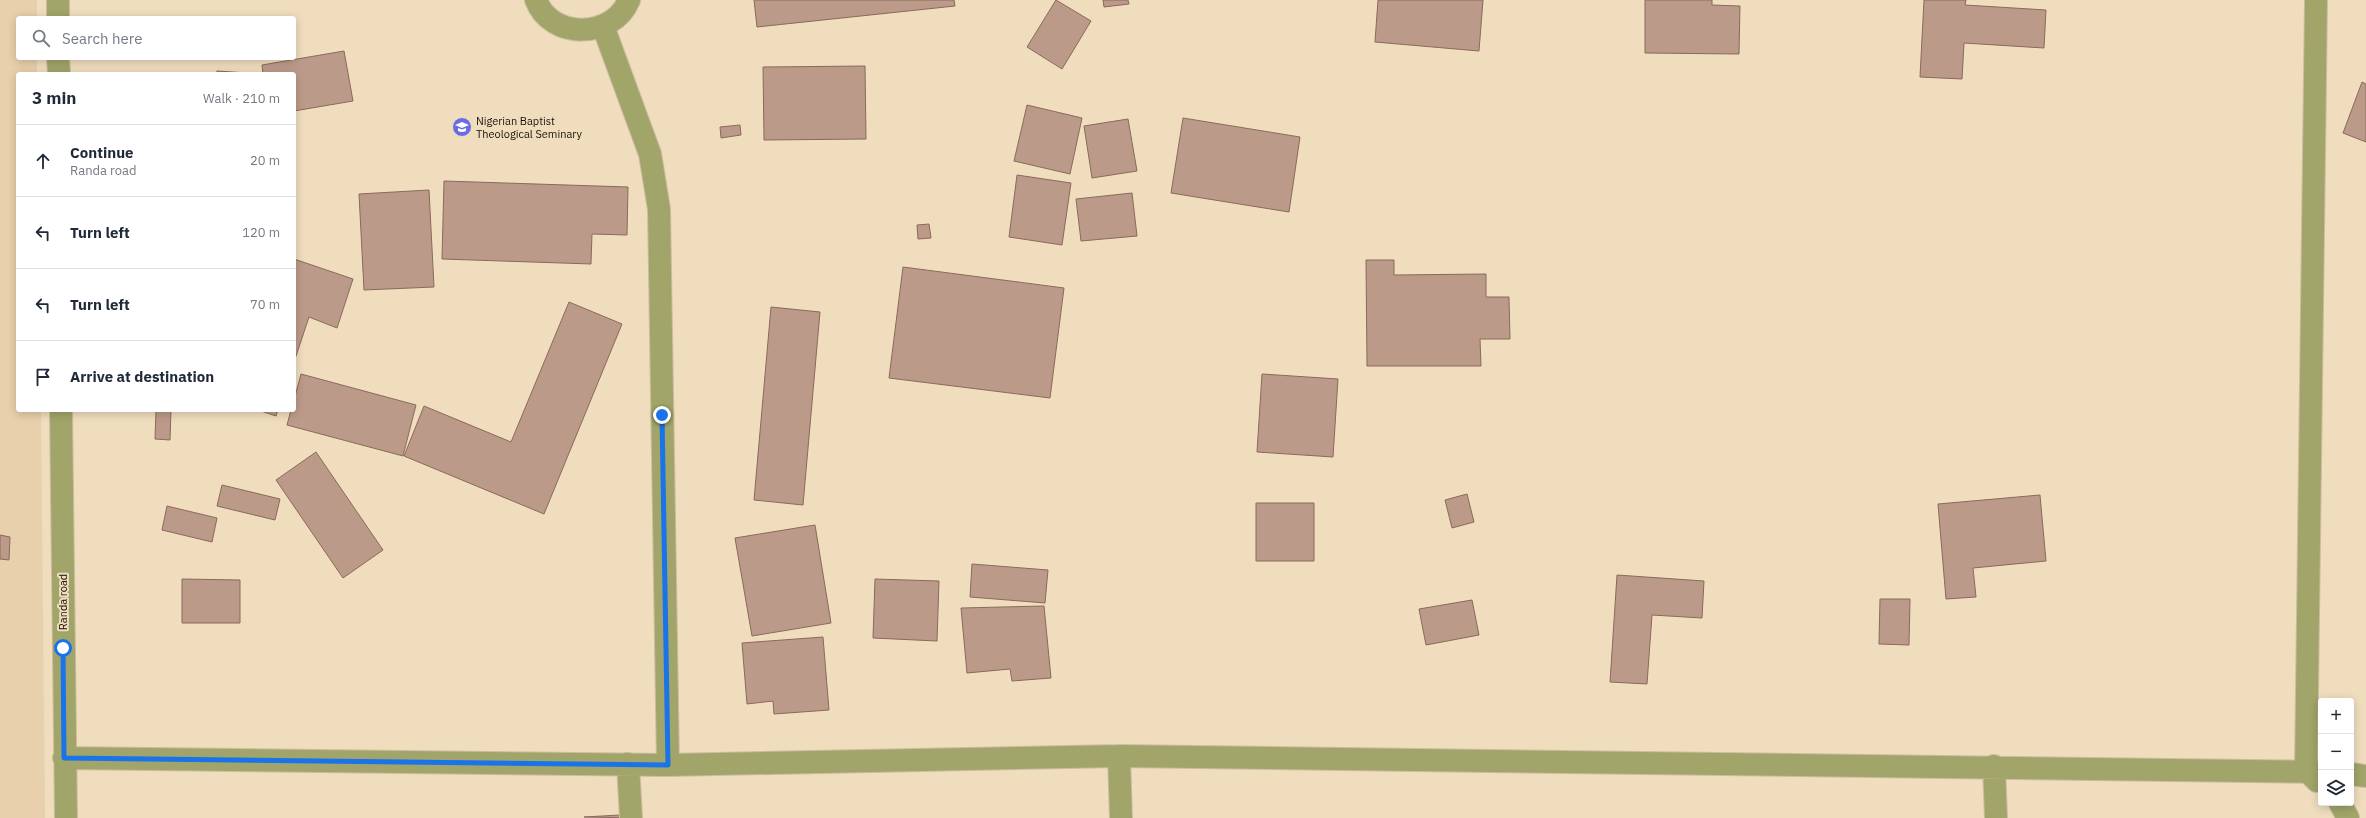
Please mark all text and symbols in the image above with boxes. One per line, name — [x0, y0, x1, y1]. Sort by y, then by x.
search box — [16, 16, 296, 60]
icon: search — [30, 27, 52, 49]
text: Search here — [62, 29, 142, 48]
text: 3 min — [32, 87, 76, 109]
text: Walk · 210 m — [203, 90, 280, 107]
place label: Nigerian Baptist Theological Seminary — [476, 114, 582, 141]
school or university icon: Nigerian Baptist Theological Seminary — [451, 116, 473, 138]
text: Continue — [70, 143, 134, 162]
icon: ahead — [32, 150, 54, 172]
text: 20 m — [250, 152, 280, 169]
text: Randa road — [70, 162, 137, 179]
icon: left — [32, 222, 54, 244]
text: Turn left — [70, 223, 130, 242]
text: 120 m — [242, 224, 280, 241]
icon: left — [32, 294, 54, 316]
text: Turn left — [70, 295, 130, 314]
text: 70 m — [250, 296, 280, 313]
icon: arrive — [32, 366, 54, 388]
text: Arrive at destination — [70, 367, 214, 386]
route end — [653, 406, 671, 424]
street label: Randa road — [56, 574, 70, 630]
route start — [54, 639, 72, 657]
map controls — [2318, 698, 2354, 806]
button: + — [2318, 698, 2354, 734]
button: − — [2318, 734, 2354, 770]
button: layers — [2318, 770, 2354, 806]

